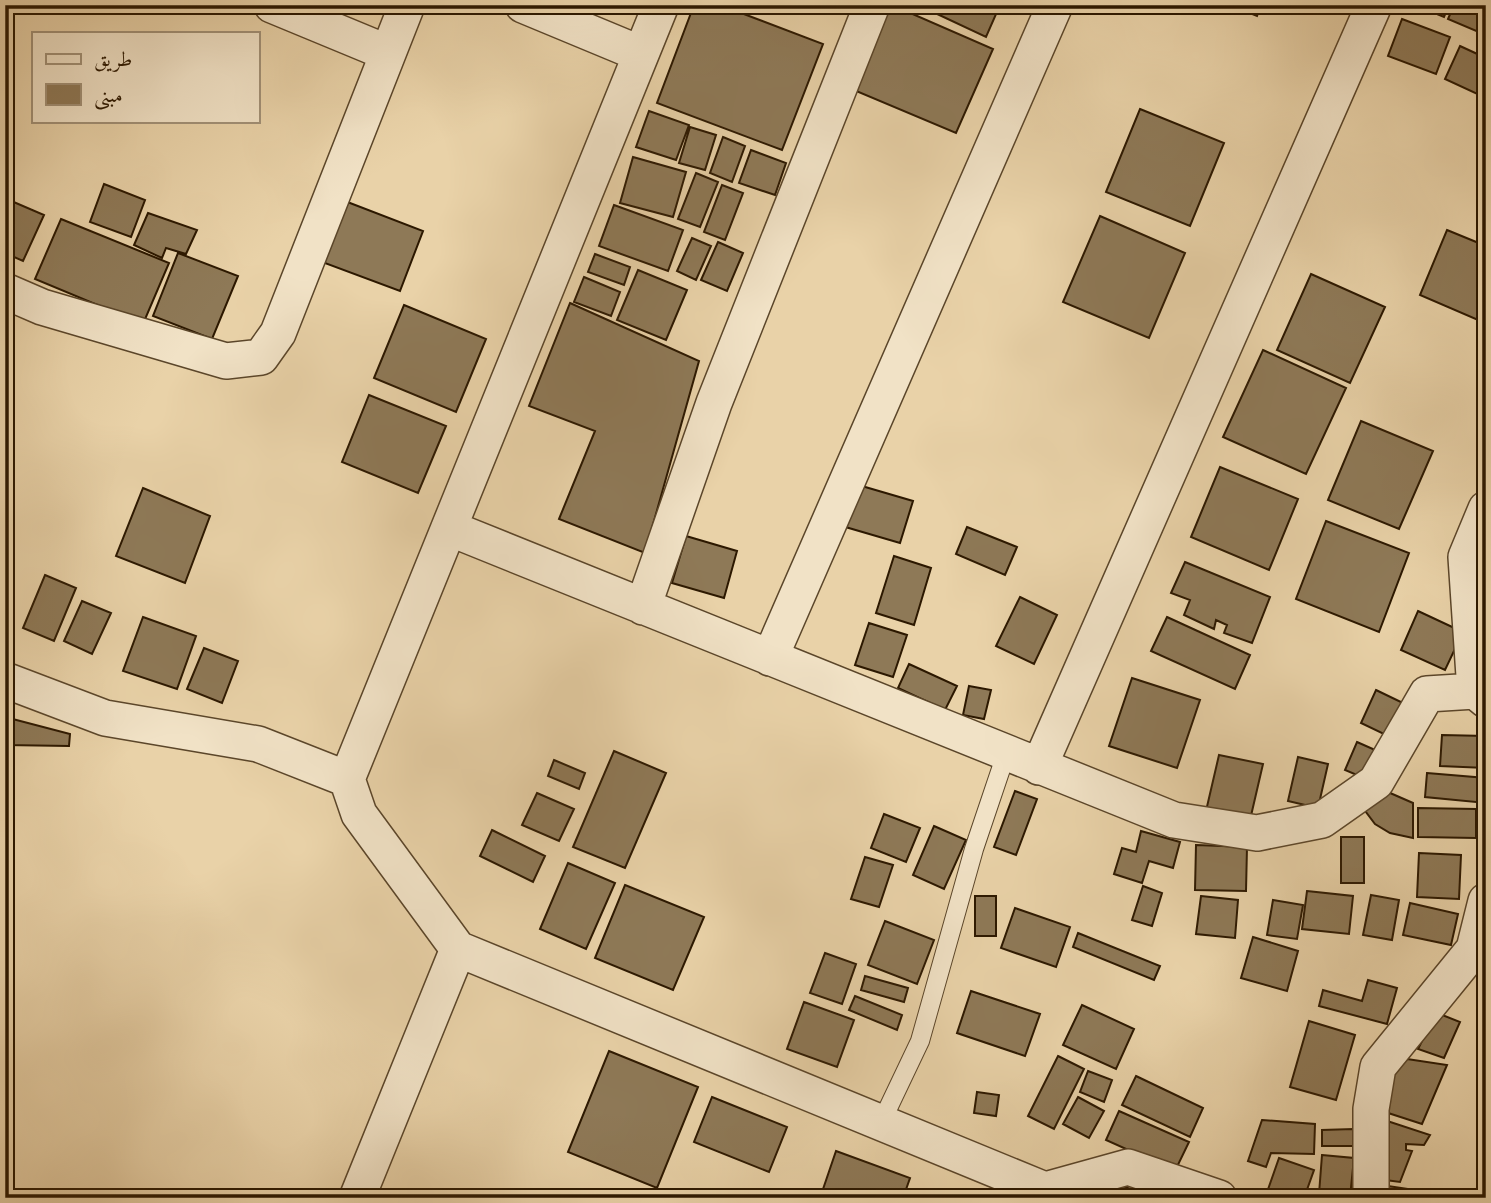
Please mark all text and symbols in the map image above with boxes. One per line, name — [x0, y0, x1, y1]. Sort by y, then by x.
legend — [32, 32, 259, 122]
text: طريق — [94, 45, 132, 73]
text: مبنى — [94, 81, 123, 110]

